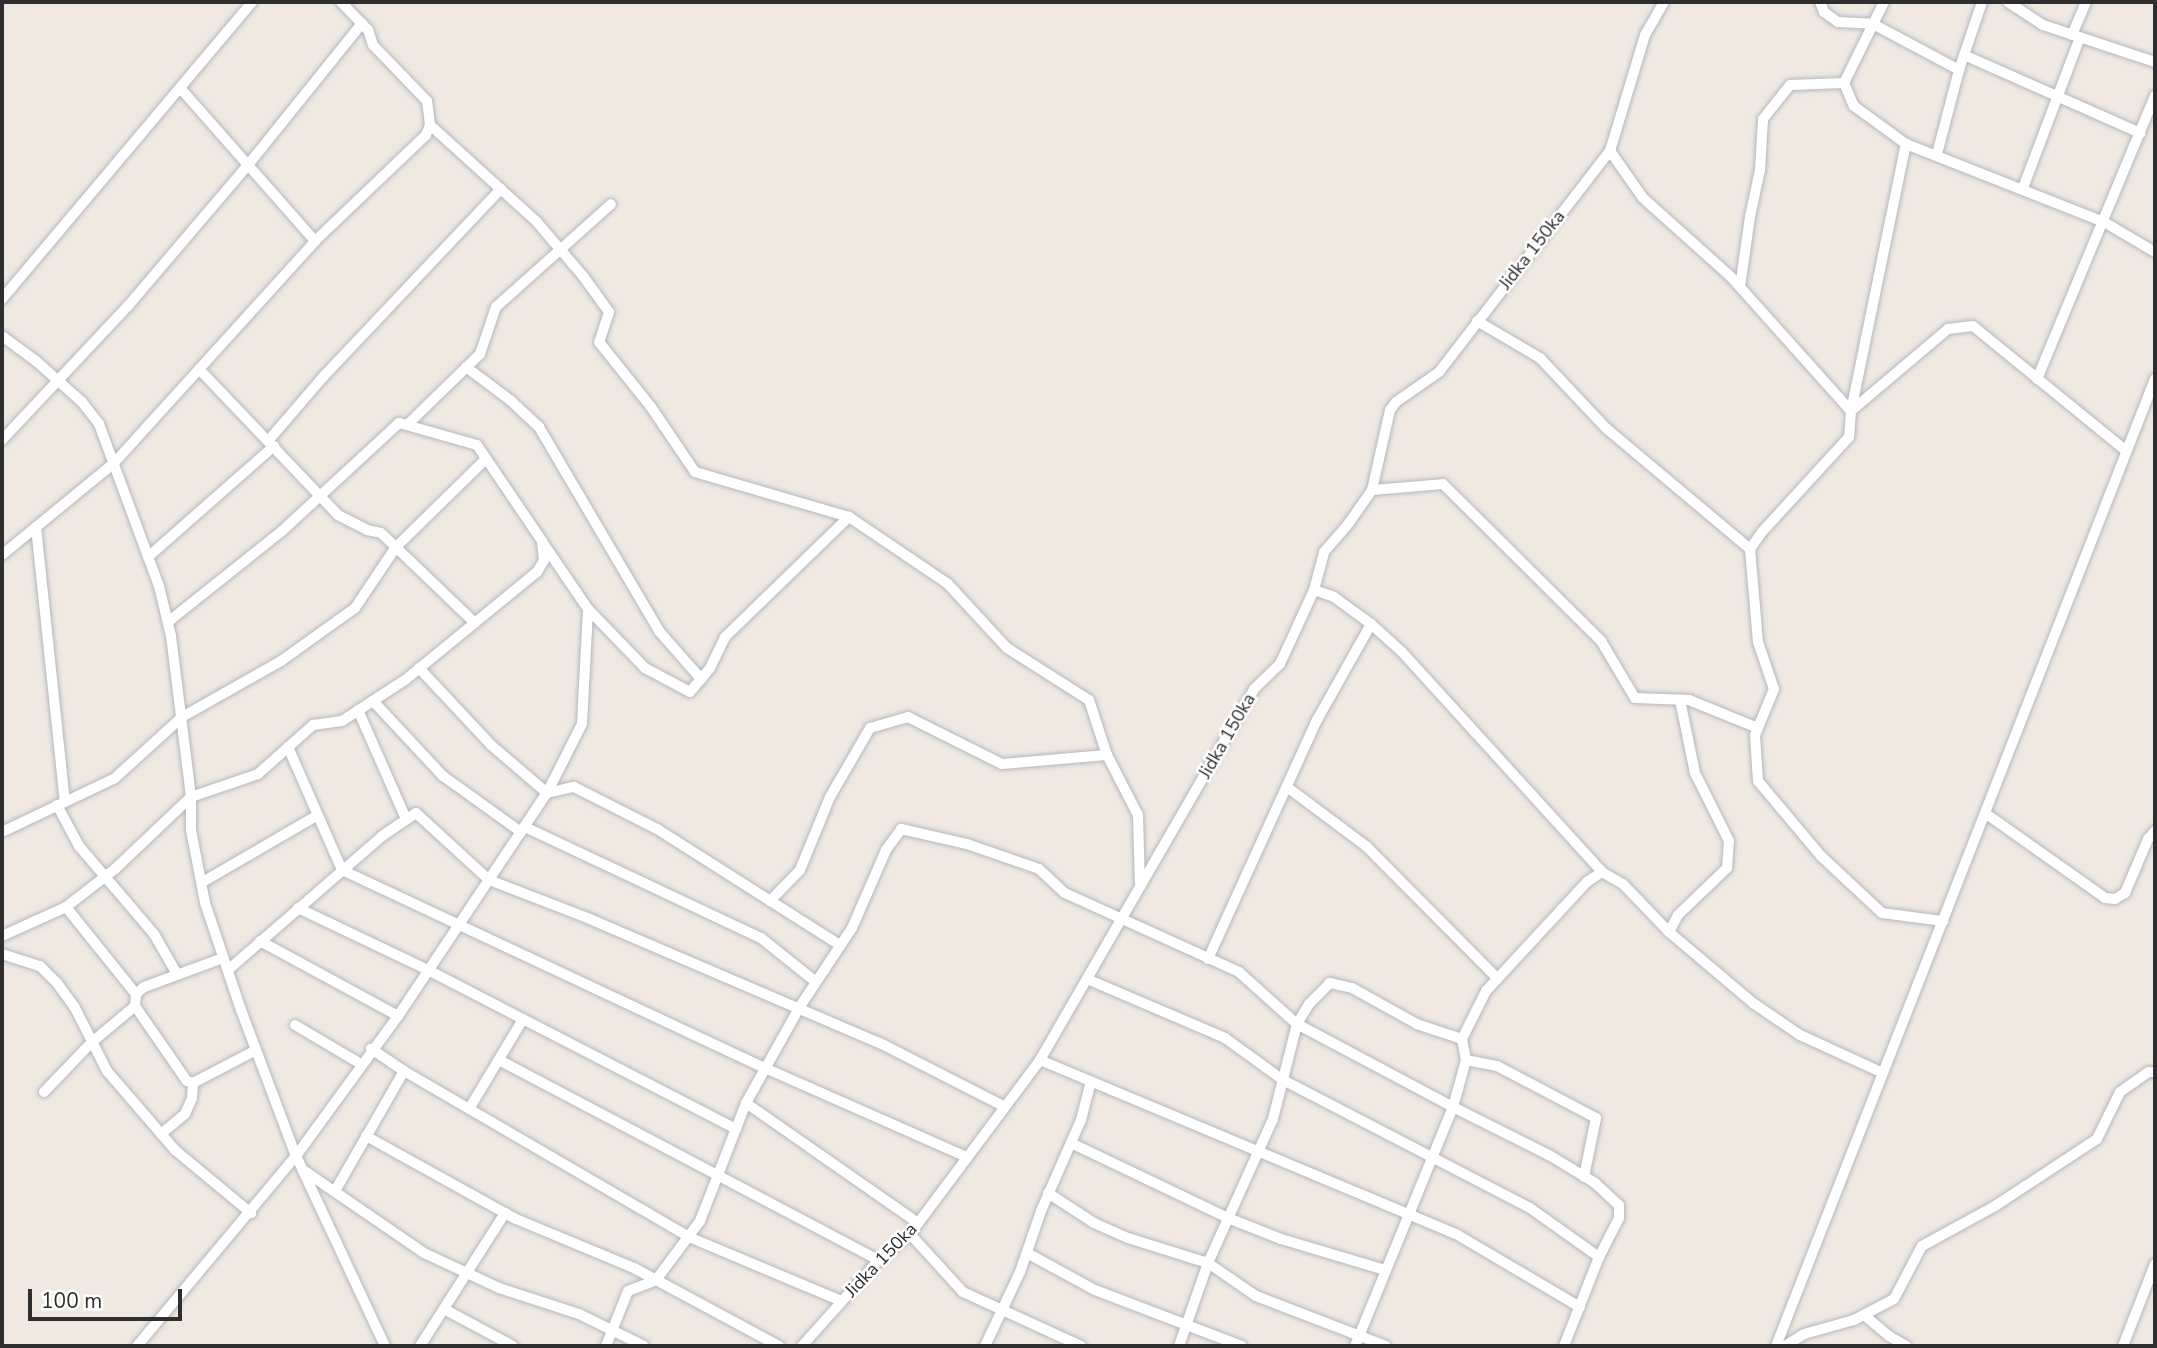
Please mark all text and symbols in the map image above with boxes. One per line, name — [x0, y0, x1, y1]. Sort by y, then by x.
street label: Jidka 150ka — [1494, 206, 1570, 294]
street label: Jidka 150ka — [1194, 690, 1260, 782]
street label: Jidka 150ka — [840, 1219, 922, 1301]
scale bar — [32, 1274, 186, 1318]
text: 100 m — [41, 1287, 102, 1315]

